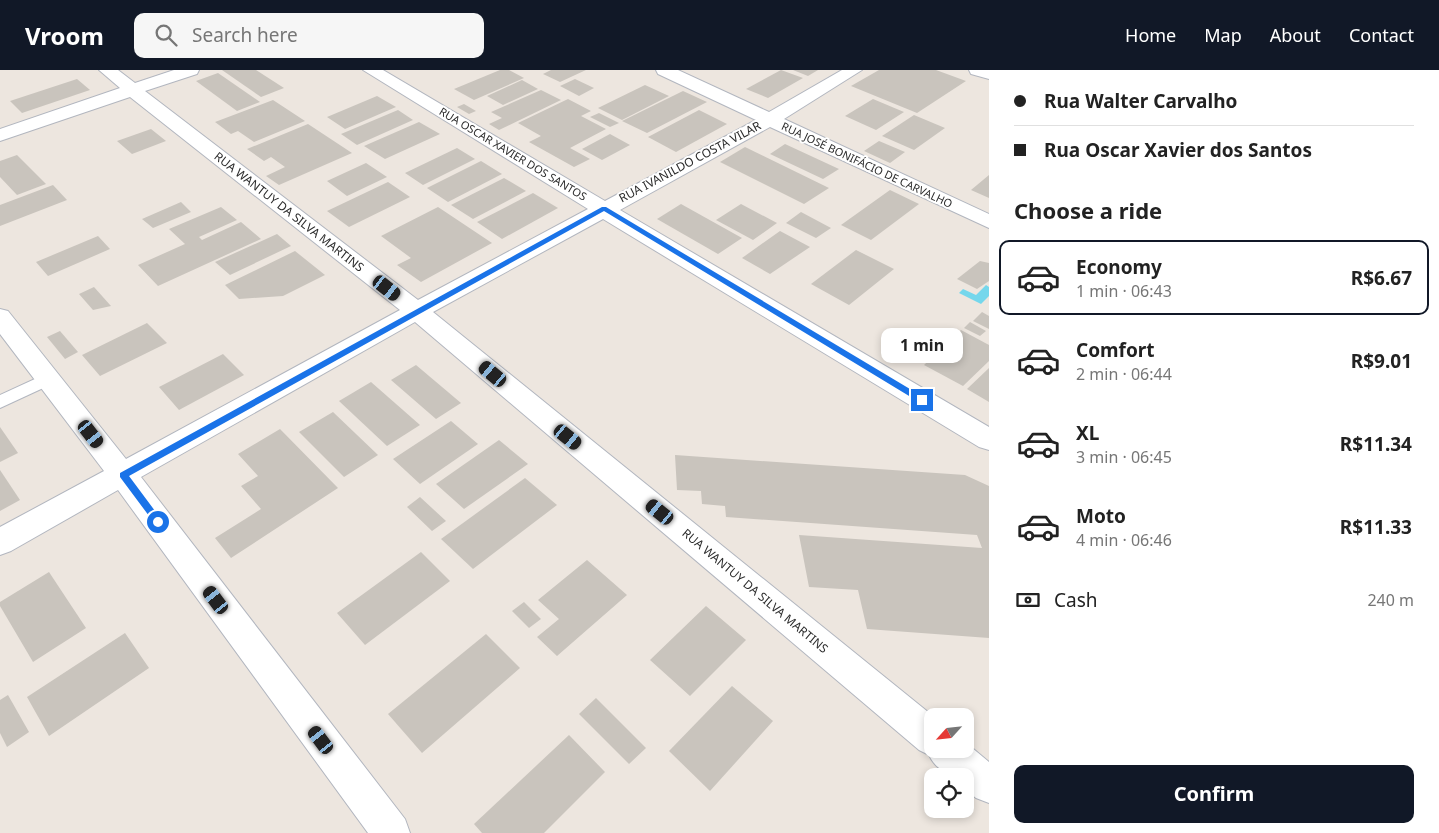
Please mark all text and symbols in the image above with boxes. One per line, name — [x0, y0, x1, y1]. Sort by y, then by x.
search box — [134, 13, 484, 58]
text: Vroom — [25, 19, 104, 52]
icon: search — [152, 21, 180, 49]
text: Search here — [192, 22, 298, 48]
text: Home — [1125, 23, 1176, 47]
text: Map — [1204, 23, 1242, 47]
text: About — [1270, 23, 1321, 47]
text: Contact — [1349, 23, 1414, 47]
text: Rua Walter Carvalho — [1044, 88, 1237, 114]
street label: RUA OSCAR XAVIER DOS SANTOS — [437, 103, 590, 204]
street label: RUA IVANILDO COSTA VILAR — [616, 117, 764, 206]
street label: RUA JOSÉ BONIFÁCIO DE CARVALHO — [779, 118, 955, 211]
text: Rua Oscar Xavier dos Santos — [1044, 137, 1312, 163]
street label: RUA WANTUY DA SILVA MARTINS — [211, 148, 368, 276]
text: Choose a ride — [1014, 195, 1162, 225]
text: Economy — [1076, 254, 1162, 280]
icon: car — [1016, 255, 1061, 300]
text: R$6.67 — [1351, 265, 1412, 291]
car — [370, 273, 403, 303]
text: 1 min · 06:43 — [1076, 280, 1172, 302]
callout: 1 min — [881, 328, 963, 362]
text: 1 min — [900, 334, 944, 356]
text: Comfort — [1076, 337, 1155, 363]
icon: car — [1016, 338, 1061, 383]
text: R$9.01 — [1351, 348, 1412, 374]
car — [476, 359, 509, 389]
text: 2 min · 06:44 — [1076, 363, 1172, 385]
route end — [911, 389, 933, 411]
car — [75, 418, 106, 450]
text: XL — [1076, 420, 1099, 446]
icon: car — [1016, 421, 1061, 466]
car — [551, 422, 584, 452]
text: R$11.34 — [1340, 431, 1412, 457]
text: 3 min · 06:45 — [1076, 446, 1172, 468]
car — [643, 497, 676, 527]
text: Moto — [1076, 503, 1126, 529]
icon: car — [1016, 504, 1061, 549]
route start — [147, 511, 169, 533]
text: R$11.33 — [1340, 514, 1412, 540]
street label: RUA WANTUY DA SILVA MARTINS — [679, 524, 832, 657]
text: 4 min · 06:46 — [1076, 529, 1172, 551]
car — [200, 584, 231, 616]
icon: cash — [1014, 586, 1042, 614]
text: Cash — [1054, 587, 1098, 613]
text: 240 m — [1367, 589, 1414, 611]
north arrow — [924, 708, 974, 758]
map controls — [924, 708, 974, 818]
car — [305, 724, 336, 756]
button: Confirm — [1014, 765, 1414, 823]
button: locate — [924, 768, 974, 818]

